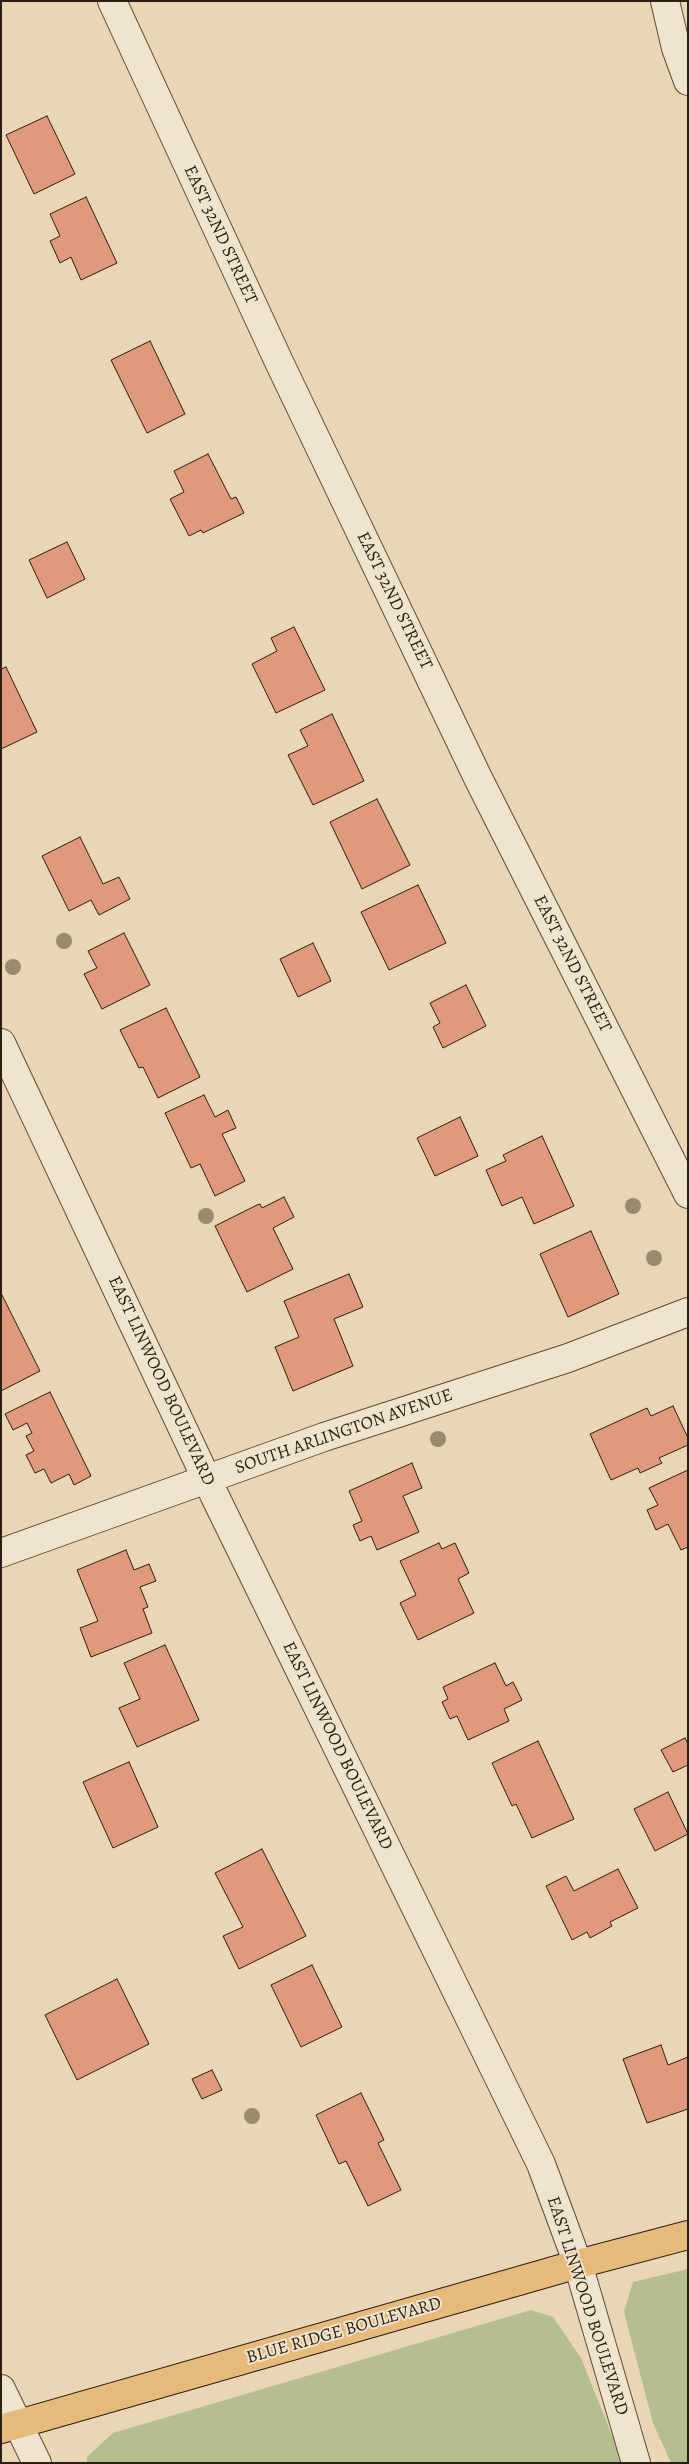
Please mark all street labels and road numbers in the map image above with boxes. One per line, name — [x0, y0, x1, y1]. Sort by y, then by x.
street label: EAST 32ND STREET — [178, 162, 262, 308]
street label: EAST 32ND STREET — [351, 529, 437, 673]
street label: EAST 32ND STREET — [528, 892, 616, 1036]
street label: EAST LINWOOD BOULEVARD — [103, 1273, 219, 1489]
street label: SOUTH ARLINGTON AVENUE — [232, 1385, 456, 1479]
street label: EAST LINWOOD BOULEVARD — [277, 1638, 397, 1854]
street label: EAST LINWOOD BOULEVARD — [541, 2194, 633, 2418]
street label: BLUE RIDGE BOULEVARD — [244, 2293, 444, 2369]

